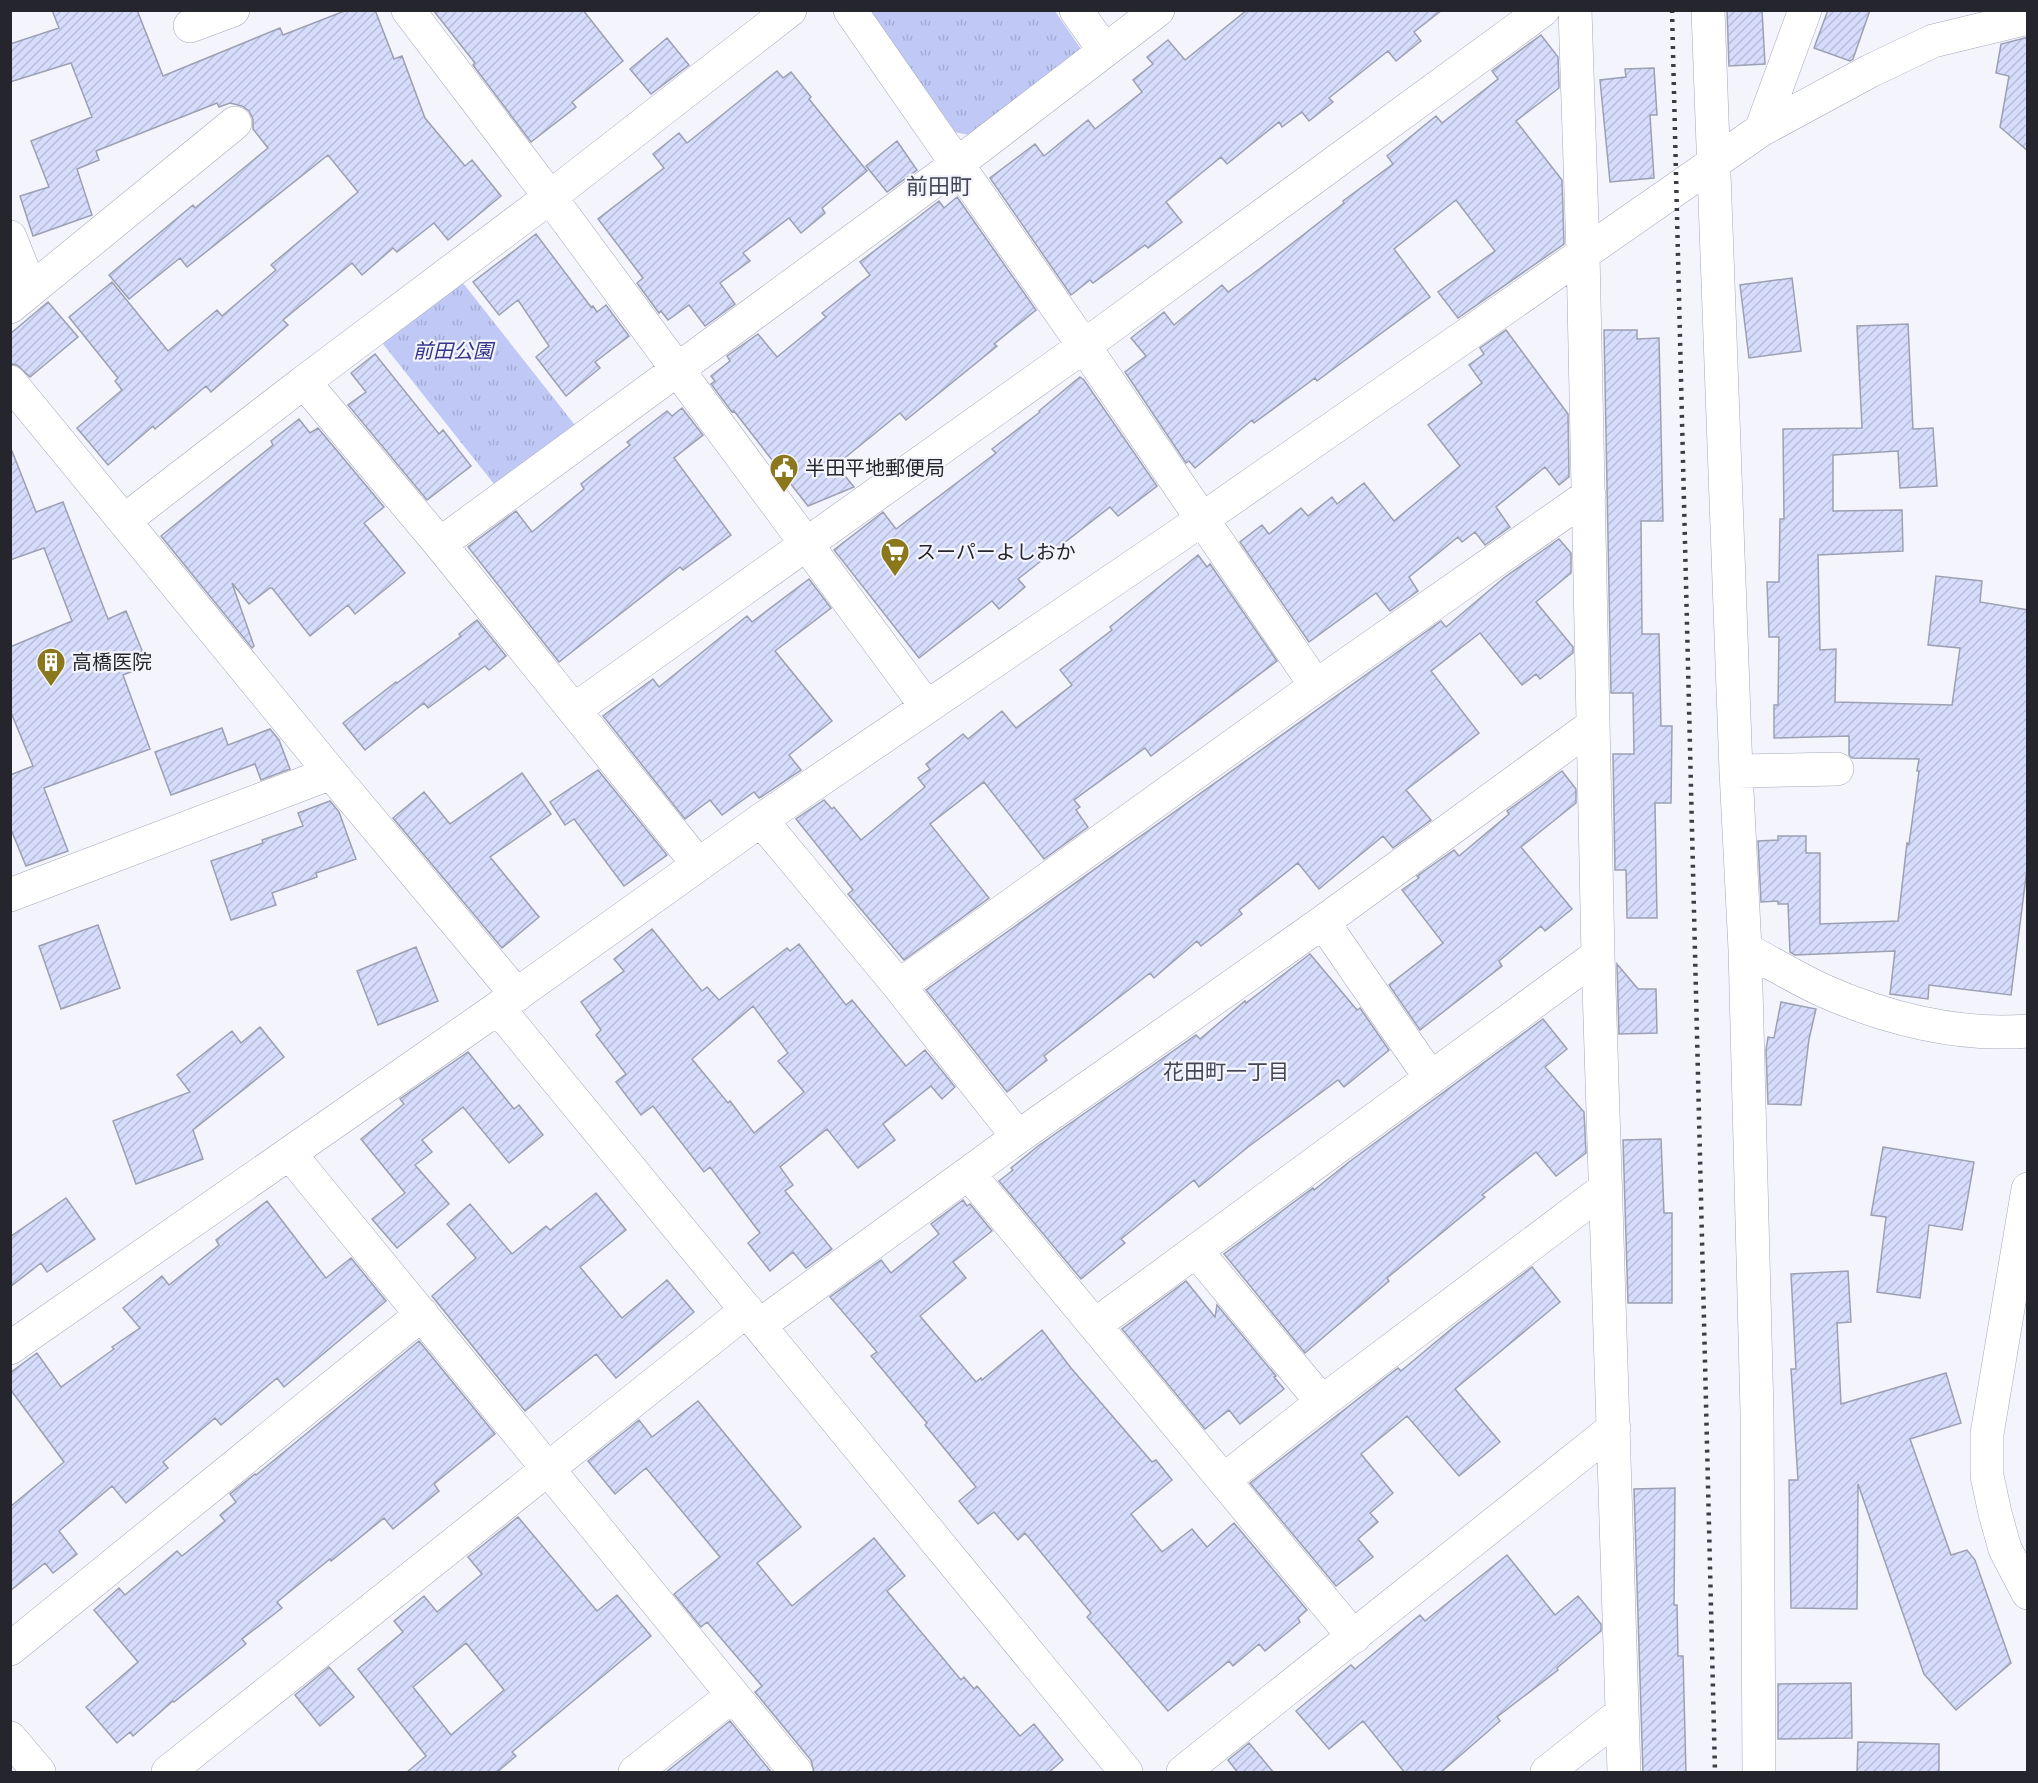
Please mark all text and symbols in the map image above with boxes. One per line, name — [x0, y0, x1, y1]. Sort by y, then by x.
district label: 前田町 — [906, 171, 972, 204]
park label: 前田公園 — [413, 337, 496, 367]
public building icon: 半田平地郵便局 — [768, 452, 800, 494]
place label: 半田平地郵便局 — [805, 454, 945, 484]
supermarket icon: スーパーよしおか — [879, 536, 911, 578]
place label: スーパーよしおか — [916, 538, 1076, 568]
building icon: 高橋医院 — [35, 646, 67, 688]
place label: 高橋医院 — [72, 648, 152, 678]
district label: 花田町一丁目 — [1163, 1057, 1289, 1089]

